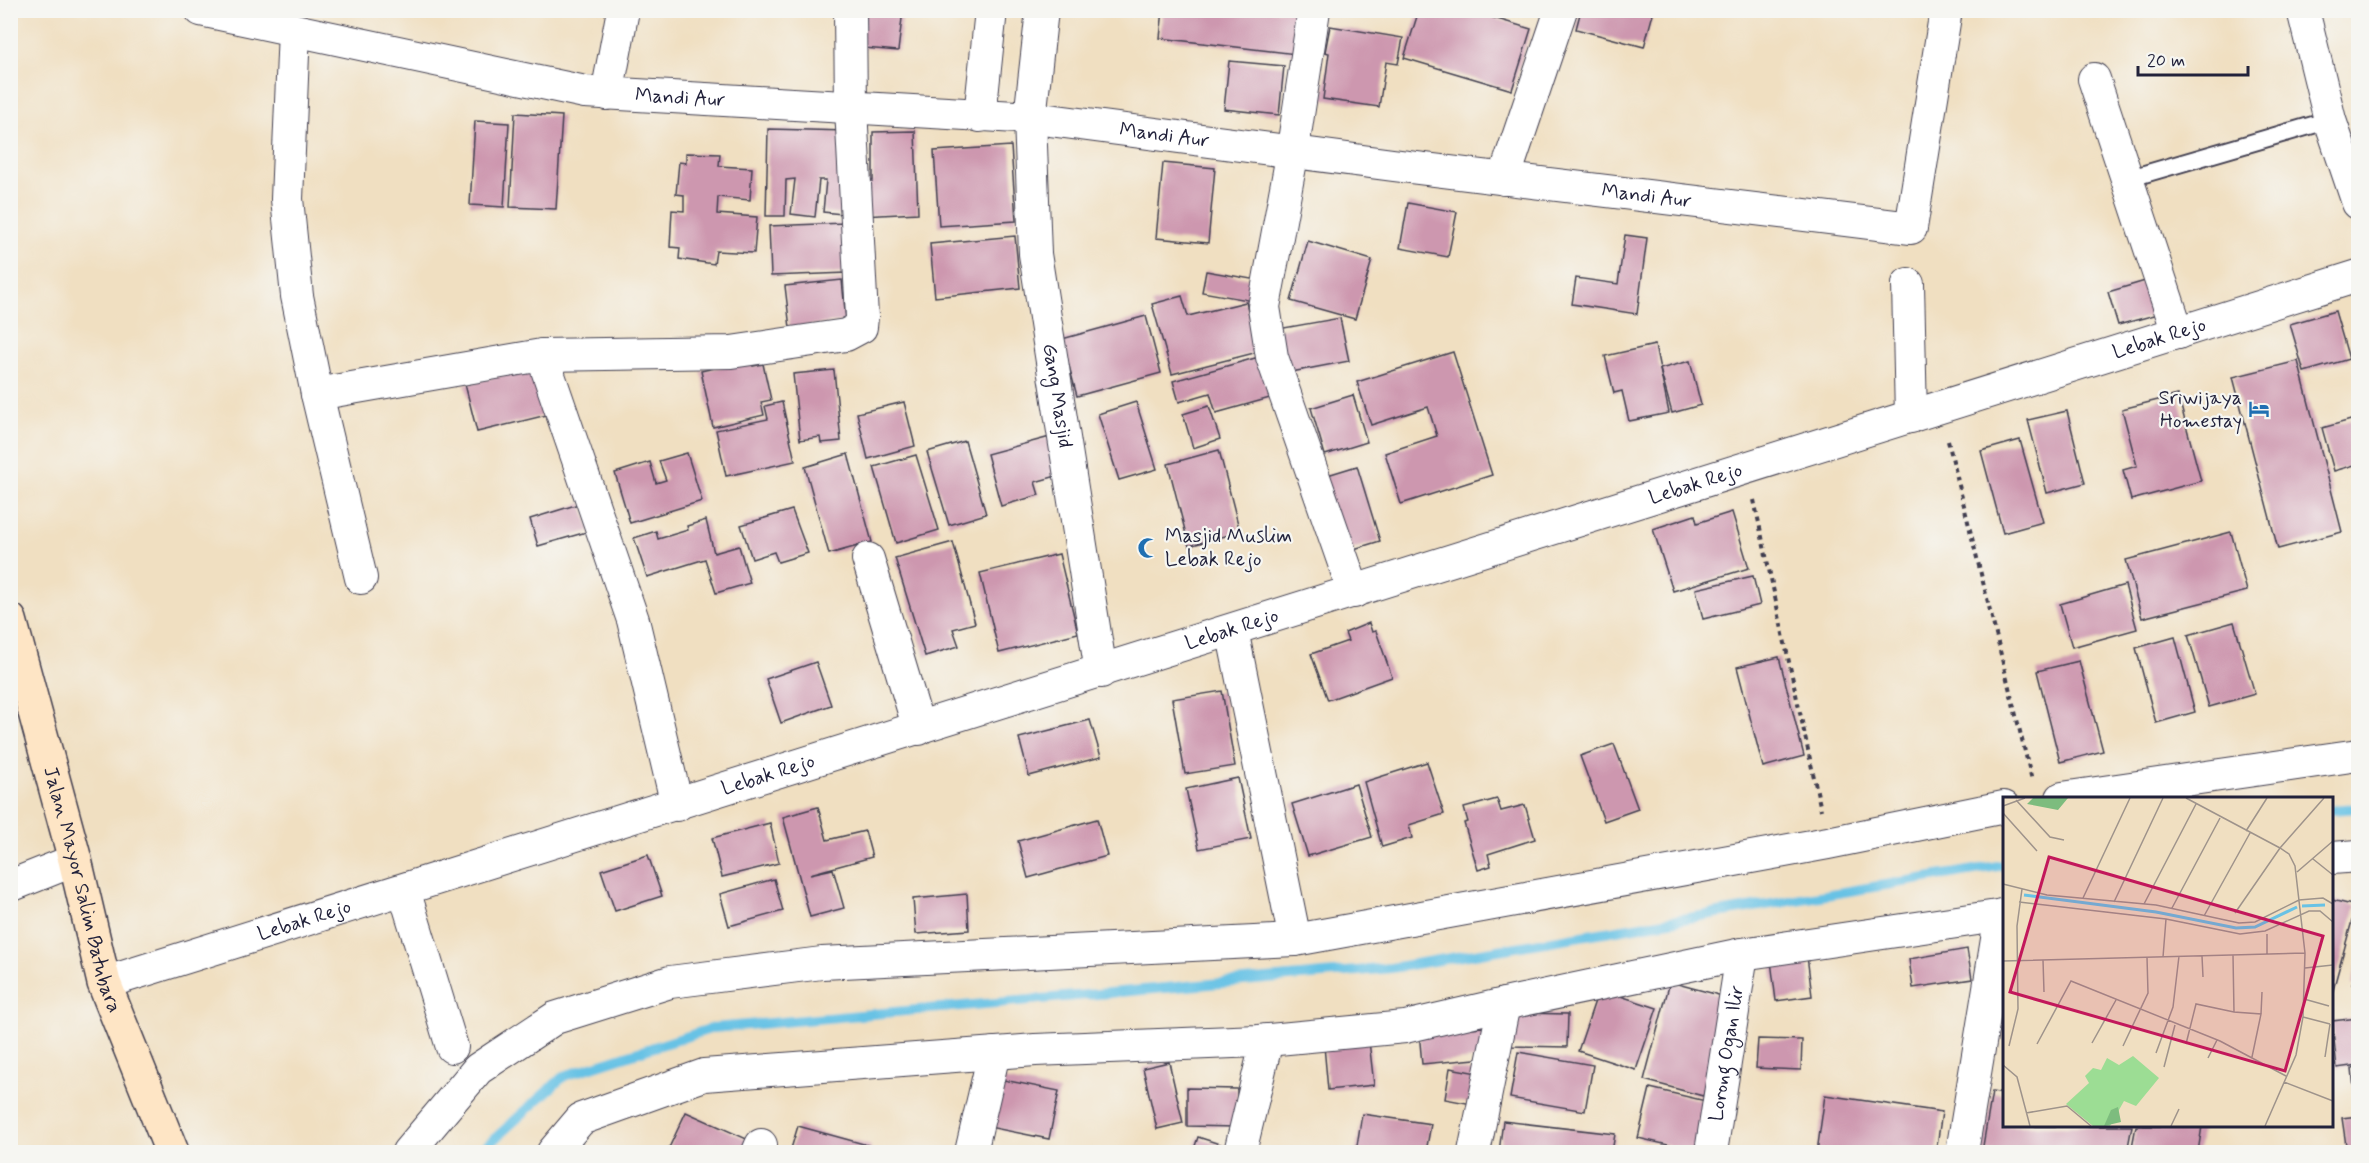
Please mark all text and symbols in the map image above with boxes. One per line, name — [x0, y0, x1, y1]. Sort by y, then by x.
scale bar — [2138, 39, 2248, 77]
text: 20 m — [2147, 49, 2185, 73]
street label: Mandi Aur — [634, 81, 726, 114]
street label: Mandi Aur — [1118, 116, 1211, 154]
street label: Mandi Aur — [1600, 177, 1693, 215]
street label: Lebak Rejo — [2109, 311, 2209, 366]
street label: Gang Masjid — [1036, 341, 1079, 450]
place label: Sriwijaya Homestay — [2158, 385, 2242, 435]
hotel icon: Sriwijaya Homestay — [2247, 397, 2271, 421]
street label: Lebak Rejo — [1645, 456, 1746, 511]
place label: Masjid Muslim Lebak Rejo — [1165, 523, 1292, 573]
mosque icon: Masjid Muslim Lebak Rejo — [1136, 536, 1160, 560]
street label: Lebak Rejo — [1182, 602, 1282, 657]
street label: Lebak Rejo — [718, 747, 818, 802]
street label: Jalan Mayor Salim Batubara — [37, 763, 128, 1017]
inset map — [2003, 797, 2333, 1127]
street label: Lebak Rejo — [254, 893, 354, 947]
street label: Lorong Ogan Ilir — [1703, 983, 1750, 1123]

